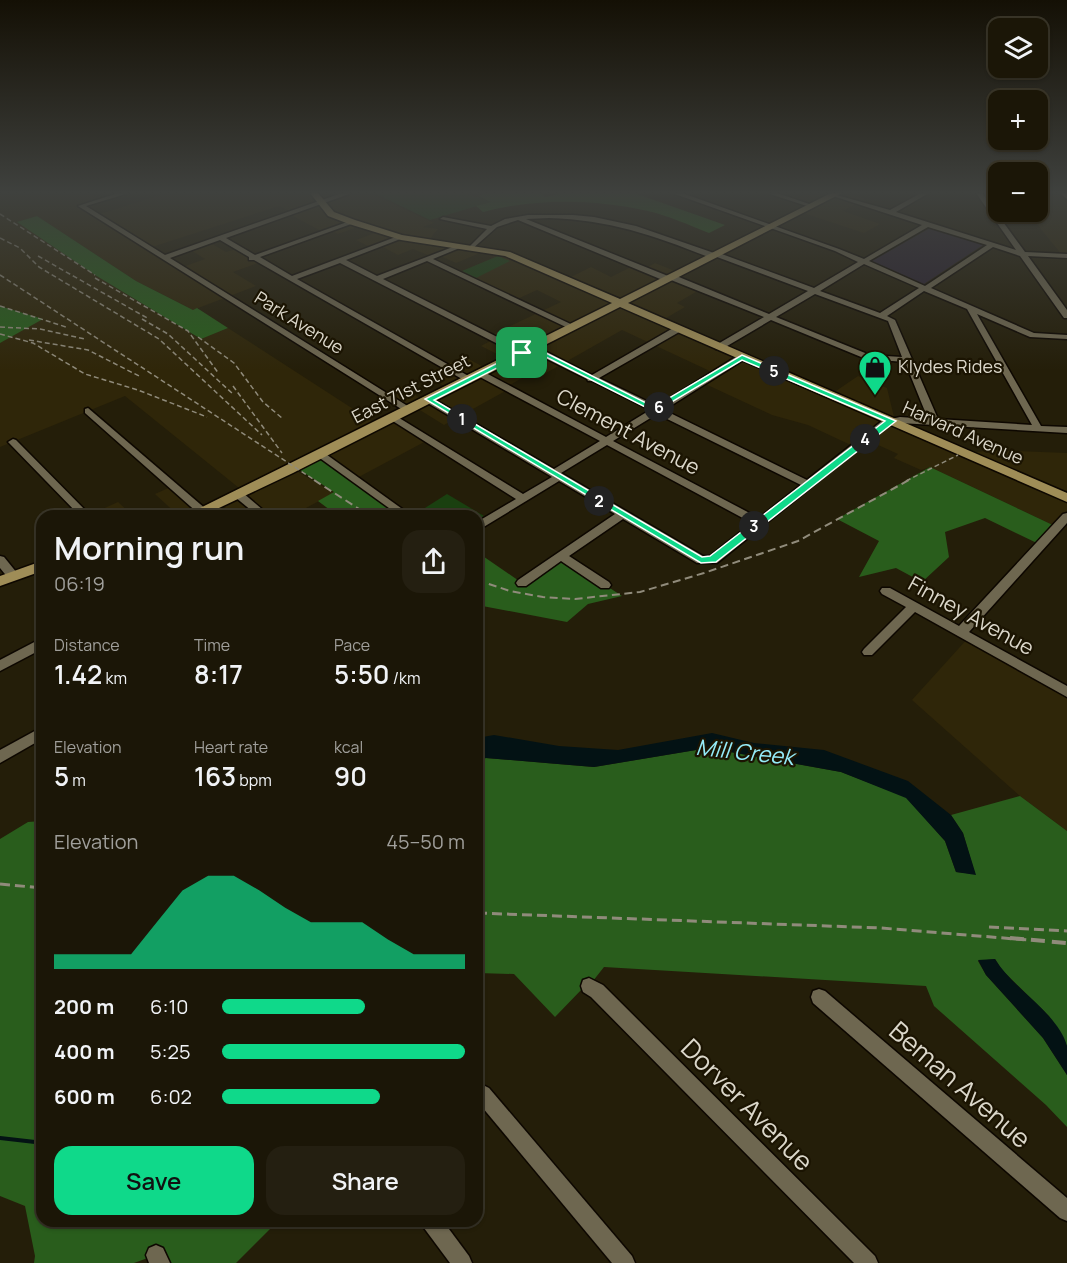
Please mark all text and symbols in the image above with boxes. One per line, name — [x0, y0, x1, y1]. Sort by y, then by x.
map controls — [988, 18, 1048, 222]
button: layers — [988, 18, 1048, 78]
button: + — [988, 90, 1048, 150]
button: − — [988, 162, 1048, 222]
street label: Park Avenue — [250, 285, 349, 359]
pin — [496, 327, 547, 378]
icon: arrive — [505, 336, 538, 369]
shop icon: Klydes Rides — [857, 349, 893, 396]
street label: East 71st Street — [348, 350, 474, 428]
place label: Klydes Rides — [898, 354, 1002, 378]
pin: 5 — [759, 356, 789, 386]
text: 5 — [769, 360, 779, 382]
street label: Clement Avenue — [552, 382, 705, 481]
pin: 6 — [644, 392, 674, 422]
street label: Harvard Avenue — [899, 395, 1027, 469]
text: 6 — [654, 396, 664, 418]
pin: 1 — [447, 404, 477, 434]
pin: 4 — [850, 424, 880, 454]
text: 4 — [860, 428, 870, 450]
pin: 2 — [584, 486, 614, 516]
text: 2 — [594, 490, 604, 512]
pin: 3 — [739, 511, 769, 541]
text: 3 — [749, 515, 759, 537]
text: Morning run — [54, 525, 244, 570]
button: share — [402, 530, 465, 593]
street label: Finney Avenue — [904, 569, 1039, 661]
text: 06:19 — [54, 570, 105, 597]
text: Distance — [54, 634, 120, 656]
text: Time — [194, 634, 230, 656]
text: Pace — [334, 634, 370, 656]
text: 1.42 — [54, 656, 102, 692]
text: 8:17 — [194, 656, 243, 692]
text: 5:50 — [334, 656, 390, 692]
text: km — [102, 667, 127, 689]
text: /km — [390, 667, 420, 689]
water label: Mill Creek — [695, 732, 799, 772]
text: Elevation — [54, 736, 122, 758]
text: Heart rate — [194, 736, 268, 758]
text: kcal — [334, 736, 363, 758]
text: 5 — [54, 758, 69, 794]
text: 163 — [194, 758, 236, 794]
text: 90 — [334, 758, 367, 794]
text: m — [69, 769, 86, 791]
text: bpm — [236, 769, 272, 791]
text: Elevation — [54, 828, 138, 855]
text: 45–50 m — [386, 828, 465, 855]
text: 200 m — [54, 993, 114, 1020]
text: 6:10 — [150, 993, 188, 1020]
street label: Beman Avenue — [882, 1013, 1039, 1156]
street label: Dorver Avenue — [674, 1030, 822, 1178]
text: 400 m — [54, 1038, 114, 1065]
text: 5:25 — [150, 1038, 190, 1065]
text: 600 m — [54, 1083, 115, 1110]
text: 6:02 — [150, 1083, 192, 1110]
button: Save — [54, 1146, 254, 1215]
button: Share — [266, 1146, 465, 1215]

